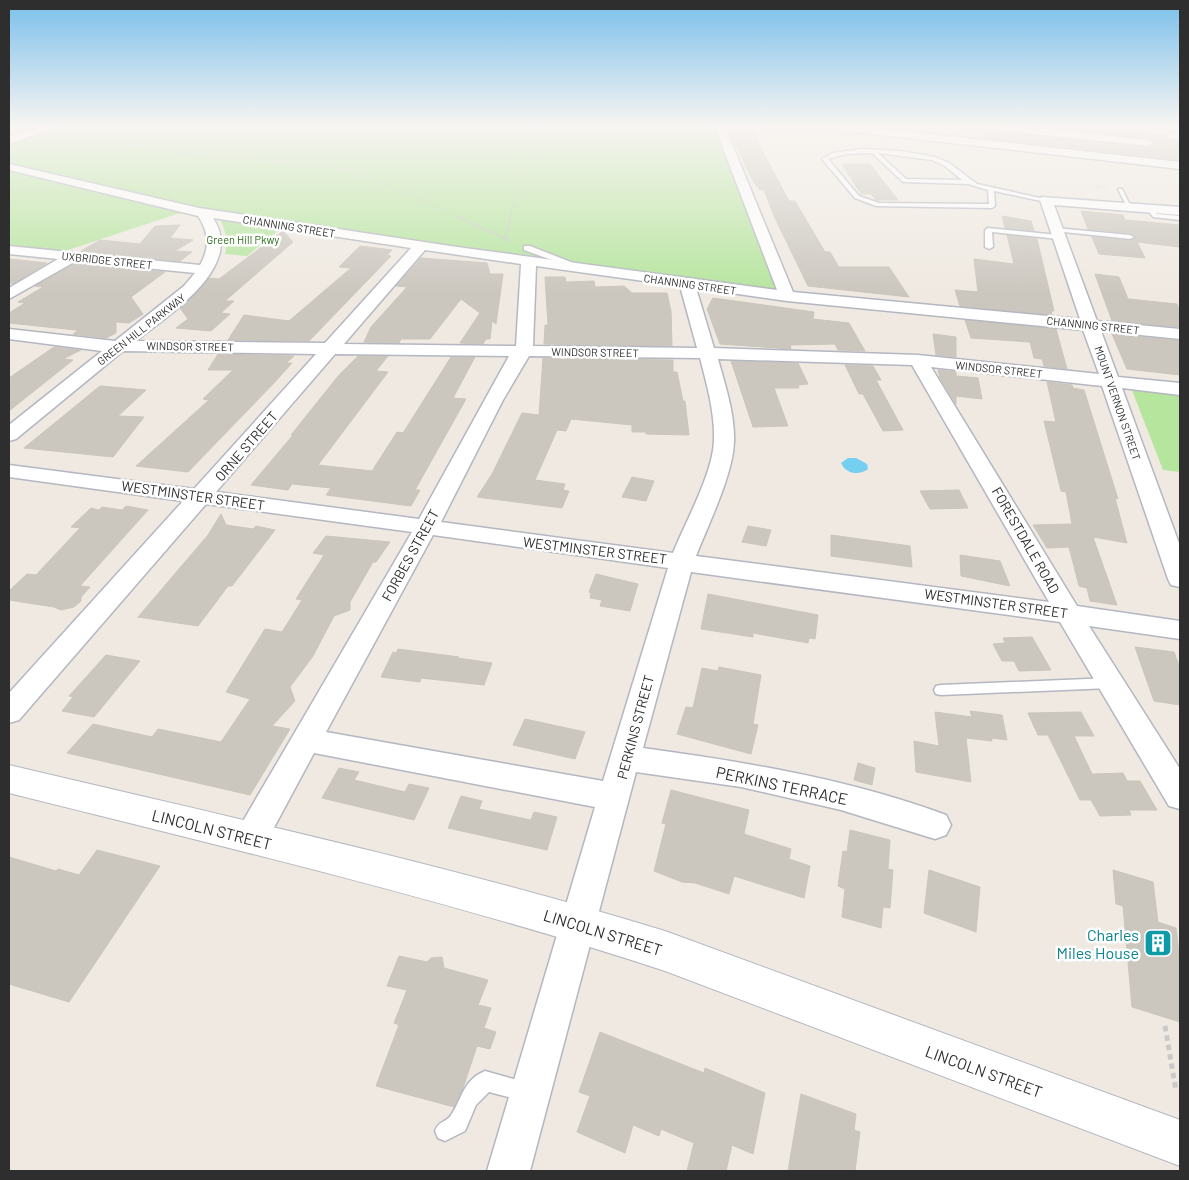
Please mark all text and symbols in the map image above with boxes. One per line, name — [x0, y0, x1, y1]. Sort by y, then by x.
street label: CHANNING STREET — [242, 212, 336, 240]
park label: Green Hill Pkwy — [207, 233, 279, 246]
street label: UXBRIDGE STREET — [61, 249, 153, 271]
street label: CHANNING STREET — [643, 271, 737, 297]
street label: GREEN HILL PARKWAY — [94, 291, 188, 367]
street label: CHANNING STREET — [1046, 314, 1140, 336]
street label: WINDSOR STREET — [146, 339, 234, 353]
street label: MOUNT VERNON STREET — [1092, 344, 1144, 462]
street label: WINDSOR STREET — [551, 345, 639, 359]
street label: WINDSOR STREET — [955, 358, 1043, 380]
street label: ORNE STREET — [211, 408, 281, 484]
street label: WESTMINSTER STREET — [120, 477, 266, 513]
street label: FORESTDALE ROAD — [989, 484, 1063, 596]
street label: FORBES STREET — [378, 506, 442, 604]
street label: WESTMINSTER STREET — [522, 533, 668, 567]
street label: WESTMINSTER STREET — [923, 585, 1069, 621]
street label: PERKINS STREET — [613, 673, 657, 781]
street label: PERKINS TERRACE — [714, 762, 850, 808]
street label: LINCOLN STREET — [150, 805, 274, 853]
street label: LINCOLN STREET — [541, 905, 665, 959]
place label: Charles Miles House — [1057, 925, 1139, 962]
building icon: Charles Miles House — [1143, 928, 1173, 958]
street label: LINCOLN STREET — [923, 1041, 1045, 1101]

